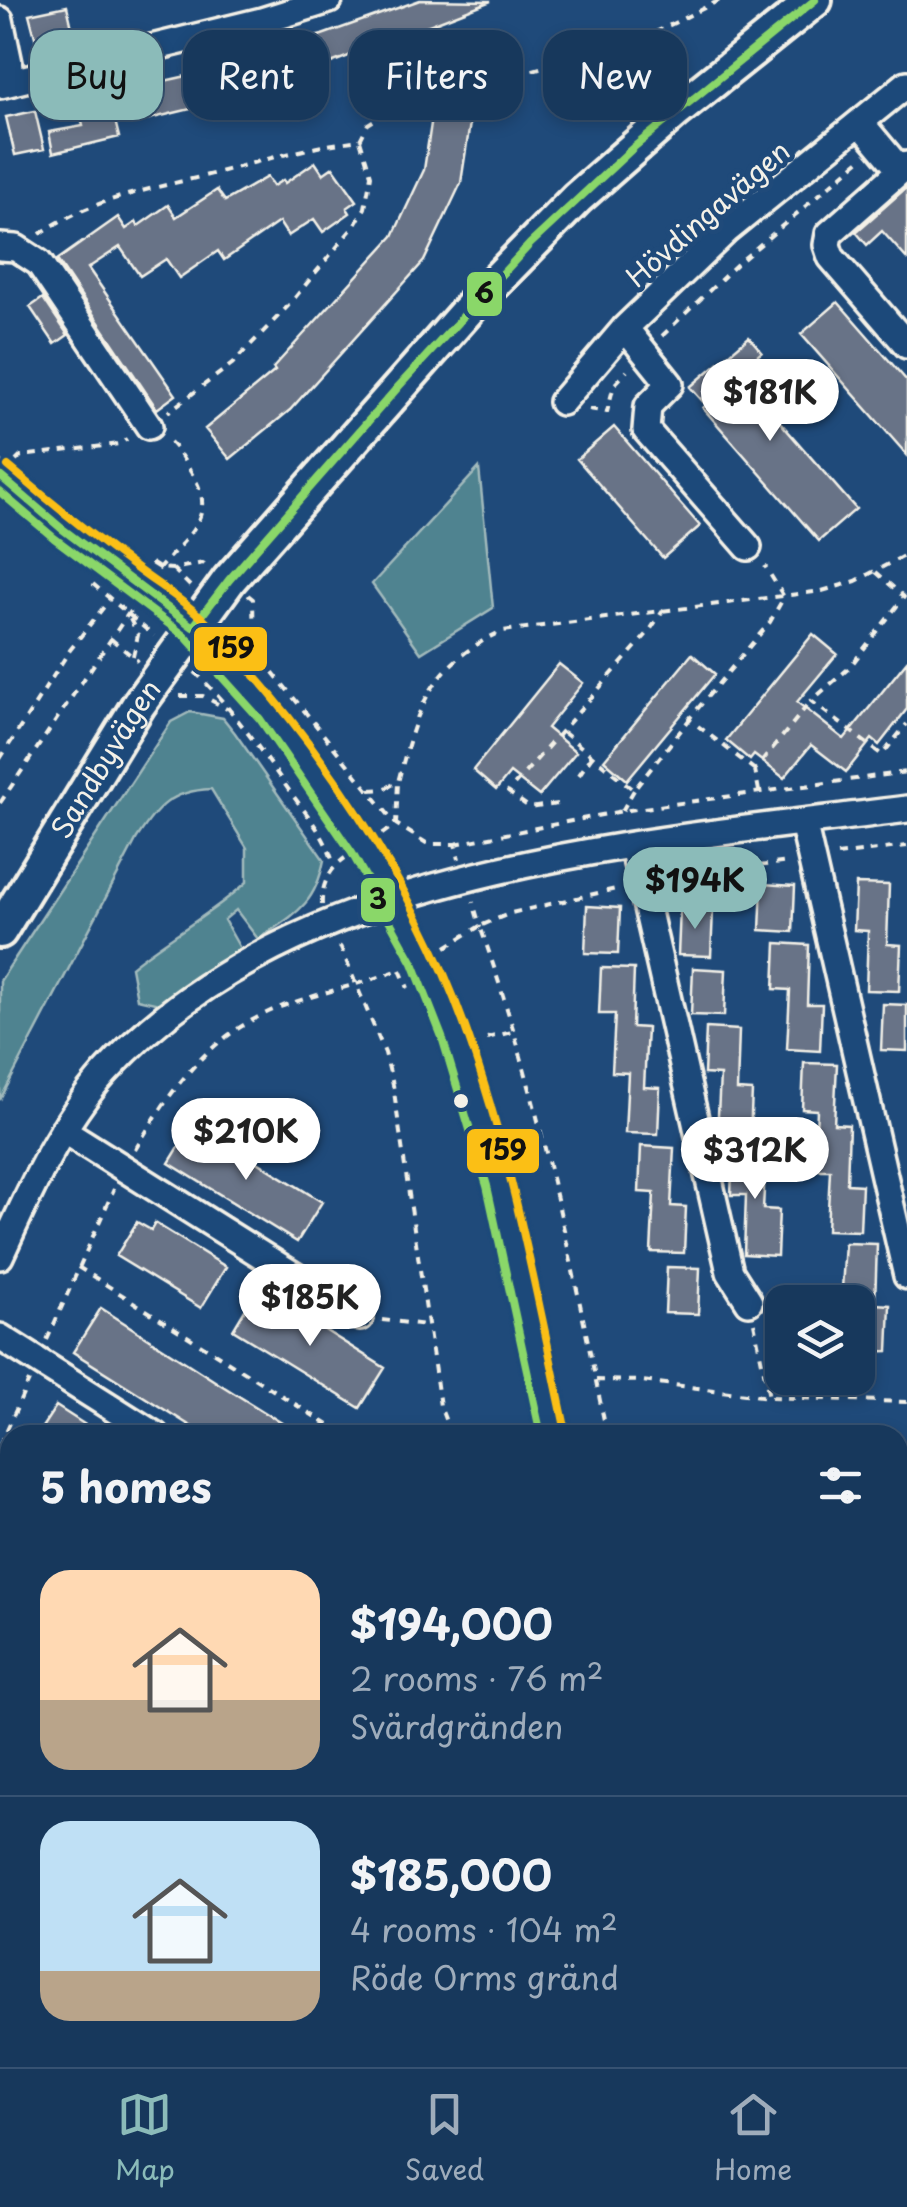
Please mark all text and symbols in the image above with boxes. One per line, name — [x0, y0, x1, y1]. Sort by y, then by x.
chip: Buy — [30, 30, 163, 120]
chip: Rent — [183, 30, 329, 120]
chip: Filters — [349, 30, 523, 120]
chip: New — [543, 30, 687, 120]
street label: Hövdingavägen — [615, 129, 799, 297]
line badge: 6 — [465, 270, 504, 318]
text: 6 — [474, 270, 494, 313]
pin: $181K — [700, 359, 840, 444]
text: $181K — [723, 367, 817, 415]
line badge: 159 — [192, 625, 269, 673]
text: 159 — [207, 625, 255, 668]
street label: Sandbyvägen — [39, 669, 170, 846]
pin: $194K — [625, 847, 765, 932]
text: $194K — [645, 855, 745, 903]
line badge: 3 — [359, 876, 397, 924]
text: 3 — [369, 876, 387, 919]
unlabelled marker — [451, 1091, 471, 1111]
pin: $210K — [176, 1098, 316, 1183]
text: $210K — [193, 1106, 299, 1154]
pin: $312K — [685, 1117, 825, 1202]
text: $312K — [703, 1125, 807, 1173]
line badge: 159 — [465, 1127, 541, 1175]
text: 159 — [479, 1127, 527, 1170]
pin: $185K — [240, 1264, 380, 1349]
text: $185K — [261, 1272, 359, 1320]
map controls — [765, 1285, 875, 1395]
button: layers — [765, 1285, 875, 1395]
text: 5 homes — [40, 1454, 212, 1517]
icon: filters — [813, 1458, 868, 1513]
text: $194,000 — [350, 1591, 553, 1654]
icon: home — [120, 1610, 240, 1730]
text: 2 rooms · 76 m² — [350, 1654, 604, 1702]
text: Svärdgränden — [350, 1702, 563, 1750]
text: $185,000 — [350, 1842, 552, 1905]
icon: home — [120, 1861, 240, 1981]
text: 4 rooms · 104 m² — [350, 1905, 618, 1953]
text: Röde Orms gränd — [350, 1953, 619, 2001]
tab: Map — [115, 2087, 175, 2190]
tab: Saved — [405, 2087, 484, 2190]
tab: Home — [714, 2087, 792, 2190]

